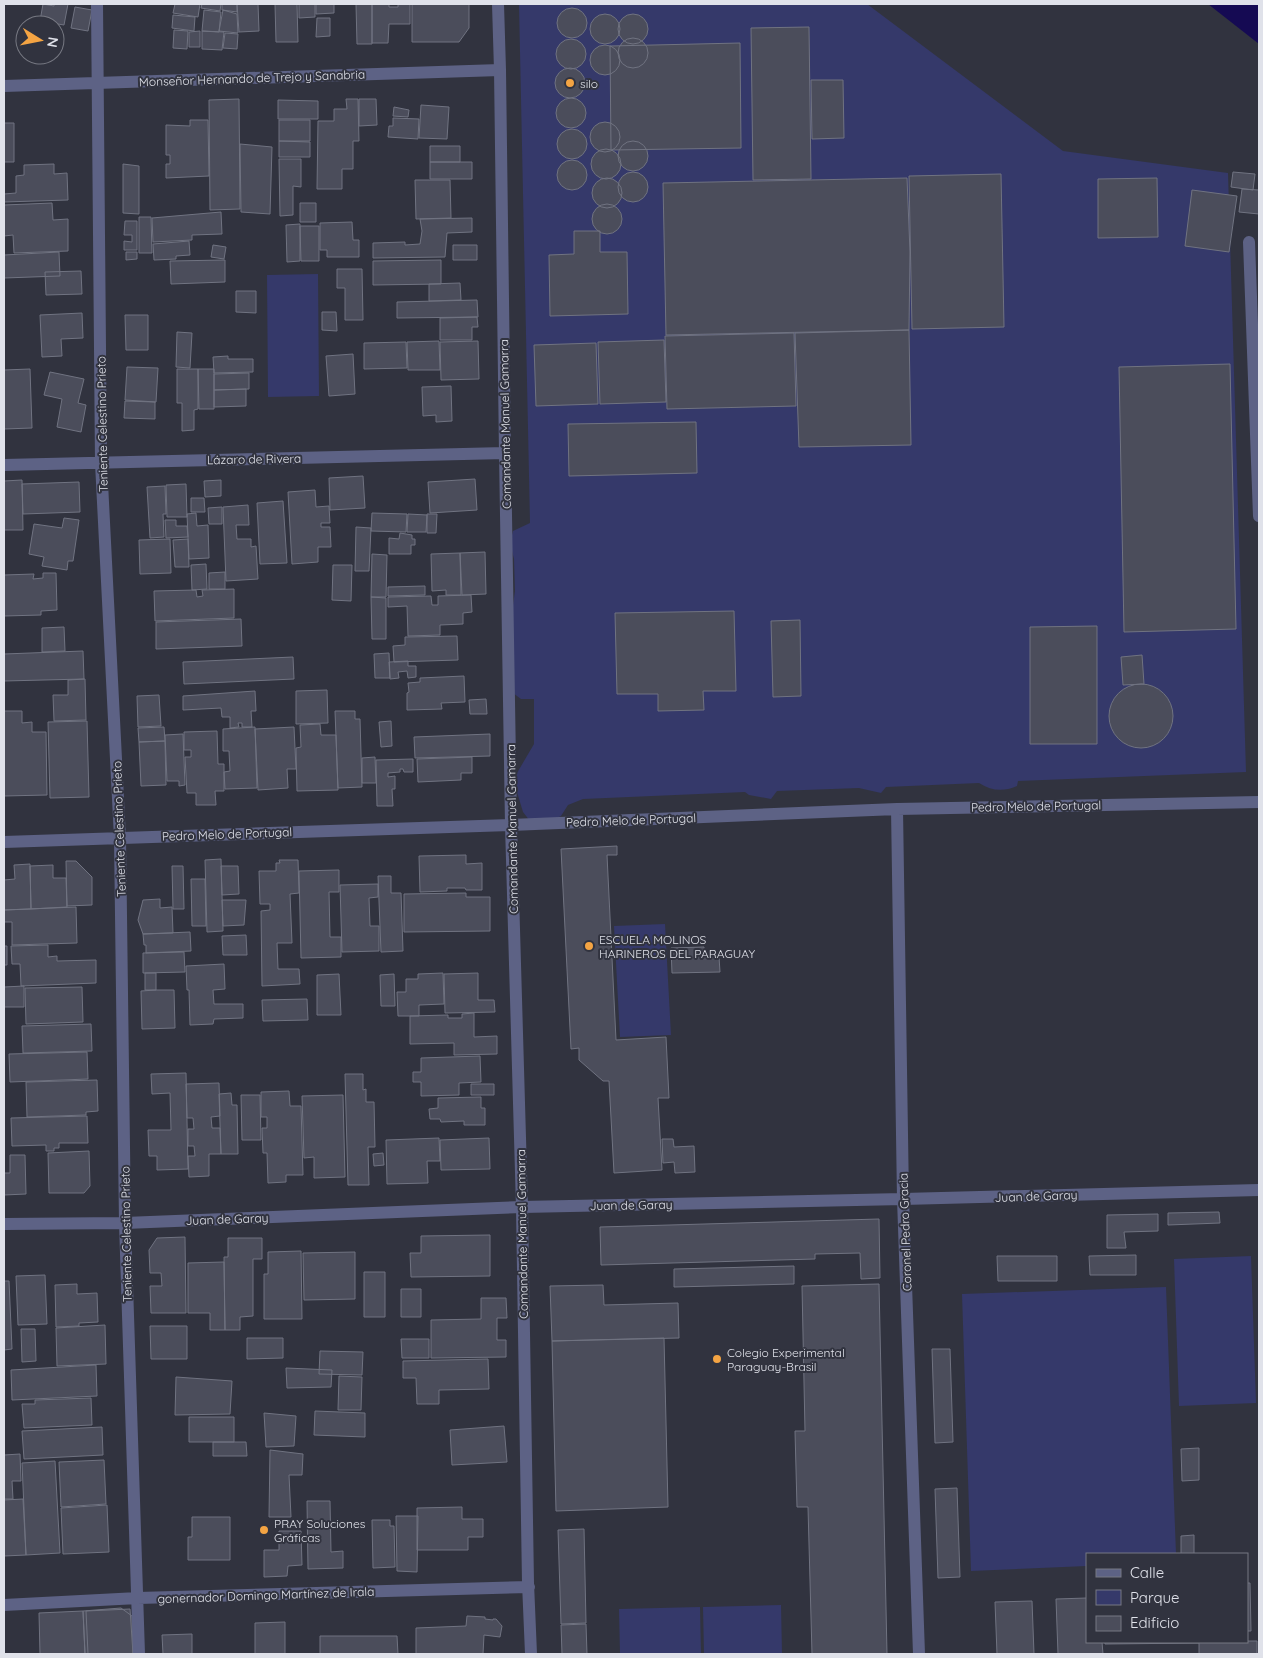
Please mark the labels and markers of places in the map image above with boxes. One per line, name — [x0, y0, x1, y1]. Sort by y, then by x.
place label: silo — [580, 76, 598, 91]
marker: silo — [564, 77, 576, 89]
place label: ESCUELA MOLINOS HARINEROS DEL PARAGUAY — [599, 932, 755, 961]
marker: ESCUELA MOLINOS HARINEROS DEL PARAGUAY — [583, 940, 595, 952]
place label: Colegio Experimental Paraguay-Brasil — [727, 1345, 845, 1374]
marker: Colegio Experimental Paraguay-Brasil — [711, 1353, 723, 1365]
place label: PRAY Soluciones Gráficas — [274, 1516, 366, 1545]
marker: PRAY Soluciones Gráficas — [258, 1524, 270, 1536]

